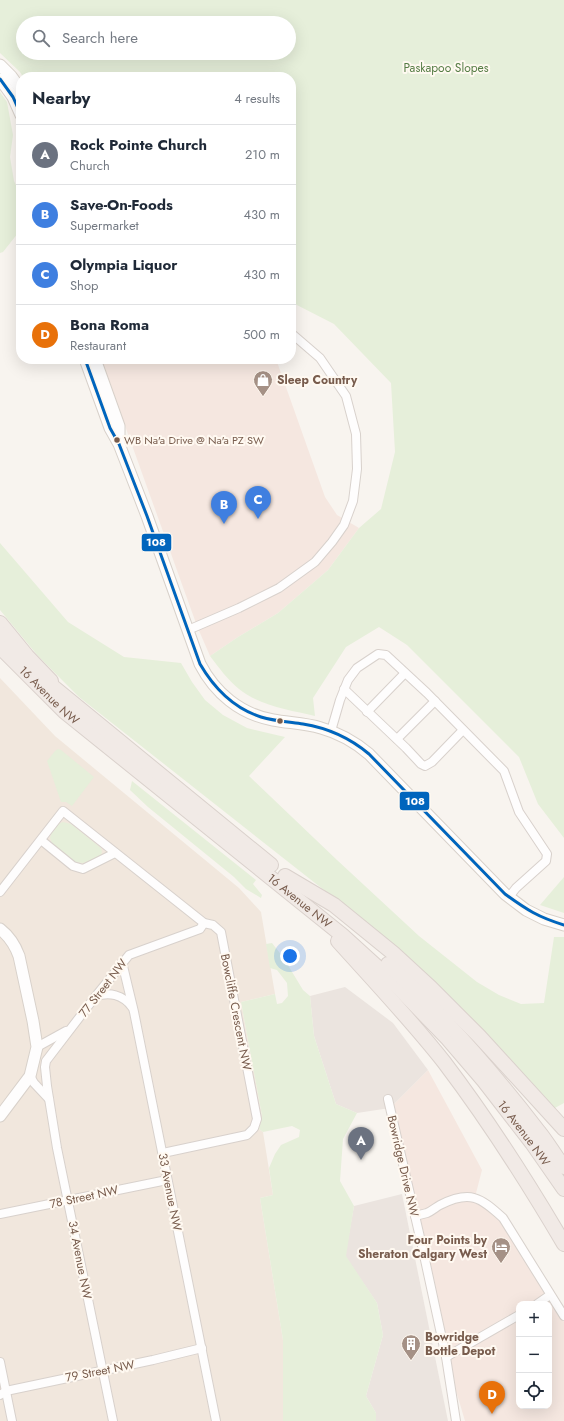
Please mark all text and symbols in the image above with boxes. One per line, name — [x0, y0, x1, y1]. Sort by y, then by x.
search box — [16, 16, 296, 60]
icon: search — [30, 27, 52, 49]
text: Search here — [62, 27, 138, 49]
park label: Paskapoo Slopes — [403, 59, 489, 77]
text: Nearby — [32, 86, 90, 110]
text: 4 results — [234, 89, 280, 108]
text: Rock Pointe Church — [70, 134, 207, 156]
text: A — [40, 145, 50, 164]
text: 210 m — [245, 145, 280, 164]
text: Church — [70, 156, 110, 175]
text: Save-On-Foods — [70, 194, 173, 216]
text: B — [41, 205, 49, 224]
text: 430 m — [243, 205, 280, 224]
text: Supermarket — [70, 216, 139, 235]
text: Olympia Liquor — [70, 254, 177, 276]
text: C — [40, 265, 50, 284]
text: 430 m — [243, 265, 280, 284]
text: Shop — [70, 276, 98, 295]
text: Bona Roma — [70, 314, 149, 336]
text: D — [40, 325, 50, 344]
text: 500 m — [243, 325, 280, 344]
text: Restaurant — [70, 336, 126, 355]
shop icon: Sleep Country — [252, 369, 274, 397]
place label: Sleep Country — [277, 371, 358, 389]
place label: WB Na'a Drive @ Na'a PZ SW — [124, 432, 264, 448]
marker: WB Na'a Drive @ Na'a PZ SW — [112, 435, 122, 445]
pin: C — [245, 486, 271, 519]
pin: B — [211, 491, 237, 524]
line badge: 108 — [141, 533, 172, 552]
text: 108 — [146, 534, 166, 550]
street label: 16 Avenue NW — [15, 662, 83, 729]
unlabelled marker — [275, 716, 285, 726]
line badge: 108 — [399, 791, 430, 811]
text: 108 — [405, 793, 425, 809]
street label: 16 Avenue NW — [263, 869, 336, 932]
your location — [280, 946, 300, 966]
street label: Bowcliffe Crescent NW — [216, 952, 256, 1072]
street label: 77 Street NW — [74, 955, 132, 1021]
street label: 16 Avenue NW — [493, 1096, 554, 1170]
street label: Bowridge Drive NW — [383, 1114, 423, 1219]
pin: A — [348, 1127, 374, 1160]
street label: 33 Avenue NW — [154, 1152, 186, 1233]
street label: 78 Street NW — [48, 1181, 120, 1213]
street label: 34 Avenue NW — [64, 1219, 96, 1301]
place label: Four Points by Sheraton Calgary West — [358, 1231, 488, 1263]
hotel icon: Four Points by Sheraton Calgary West — [490, 1236, 512, 1264]
map controls — [516, 1301, 552, 1409]
button: + — [516, 1301, 552, 1337]
place label: Bowridge Bottle Depot — [425, 1328, 496, 1360]
building icon: Bowridge Bottle Depot — [400, 1333, 422, 1361]
button: − — [516, 1337, 552, 1373]
street label: 79 Street NW — [64, 1355, 136, 1387]
button: locate — [516, 1373, 552, 1409]
pin: D — [479, 1381, 505, 1414]

